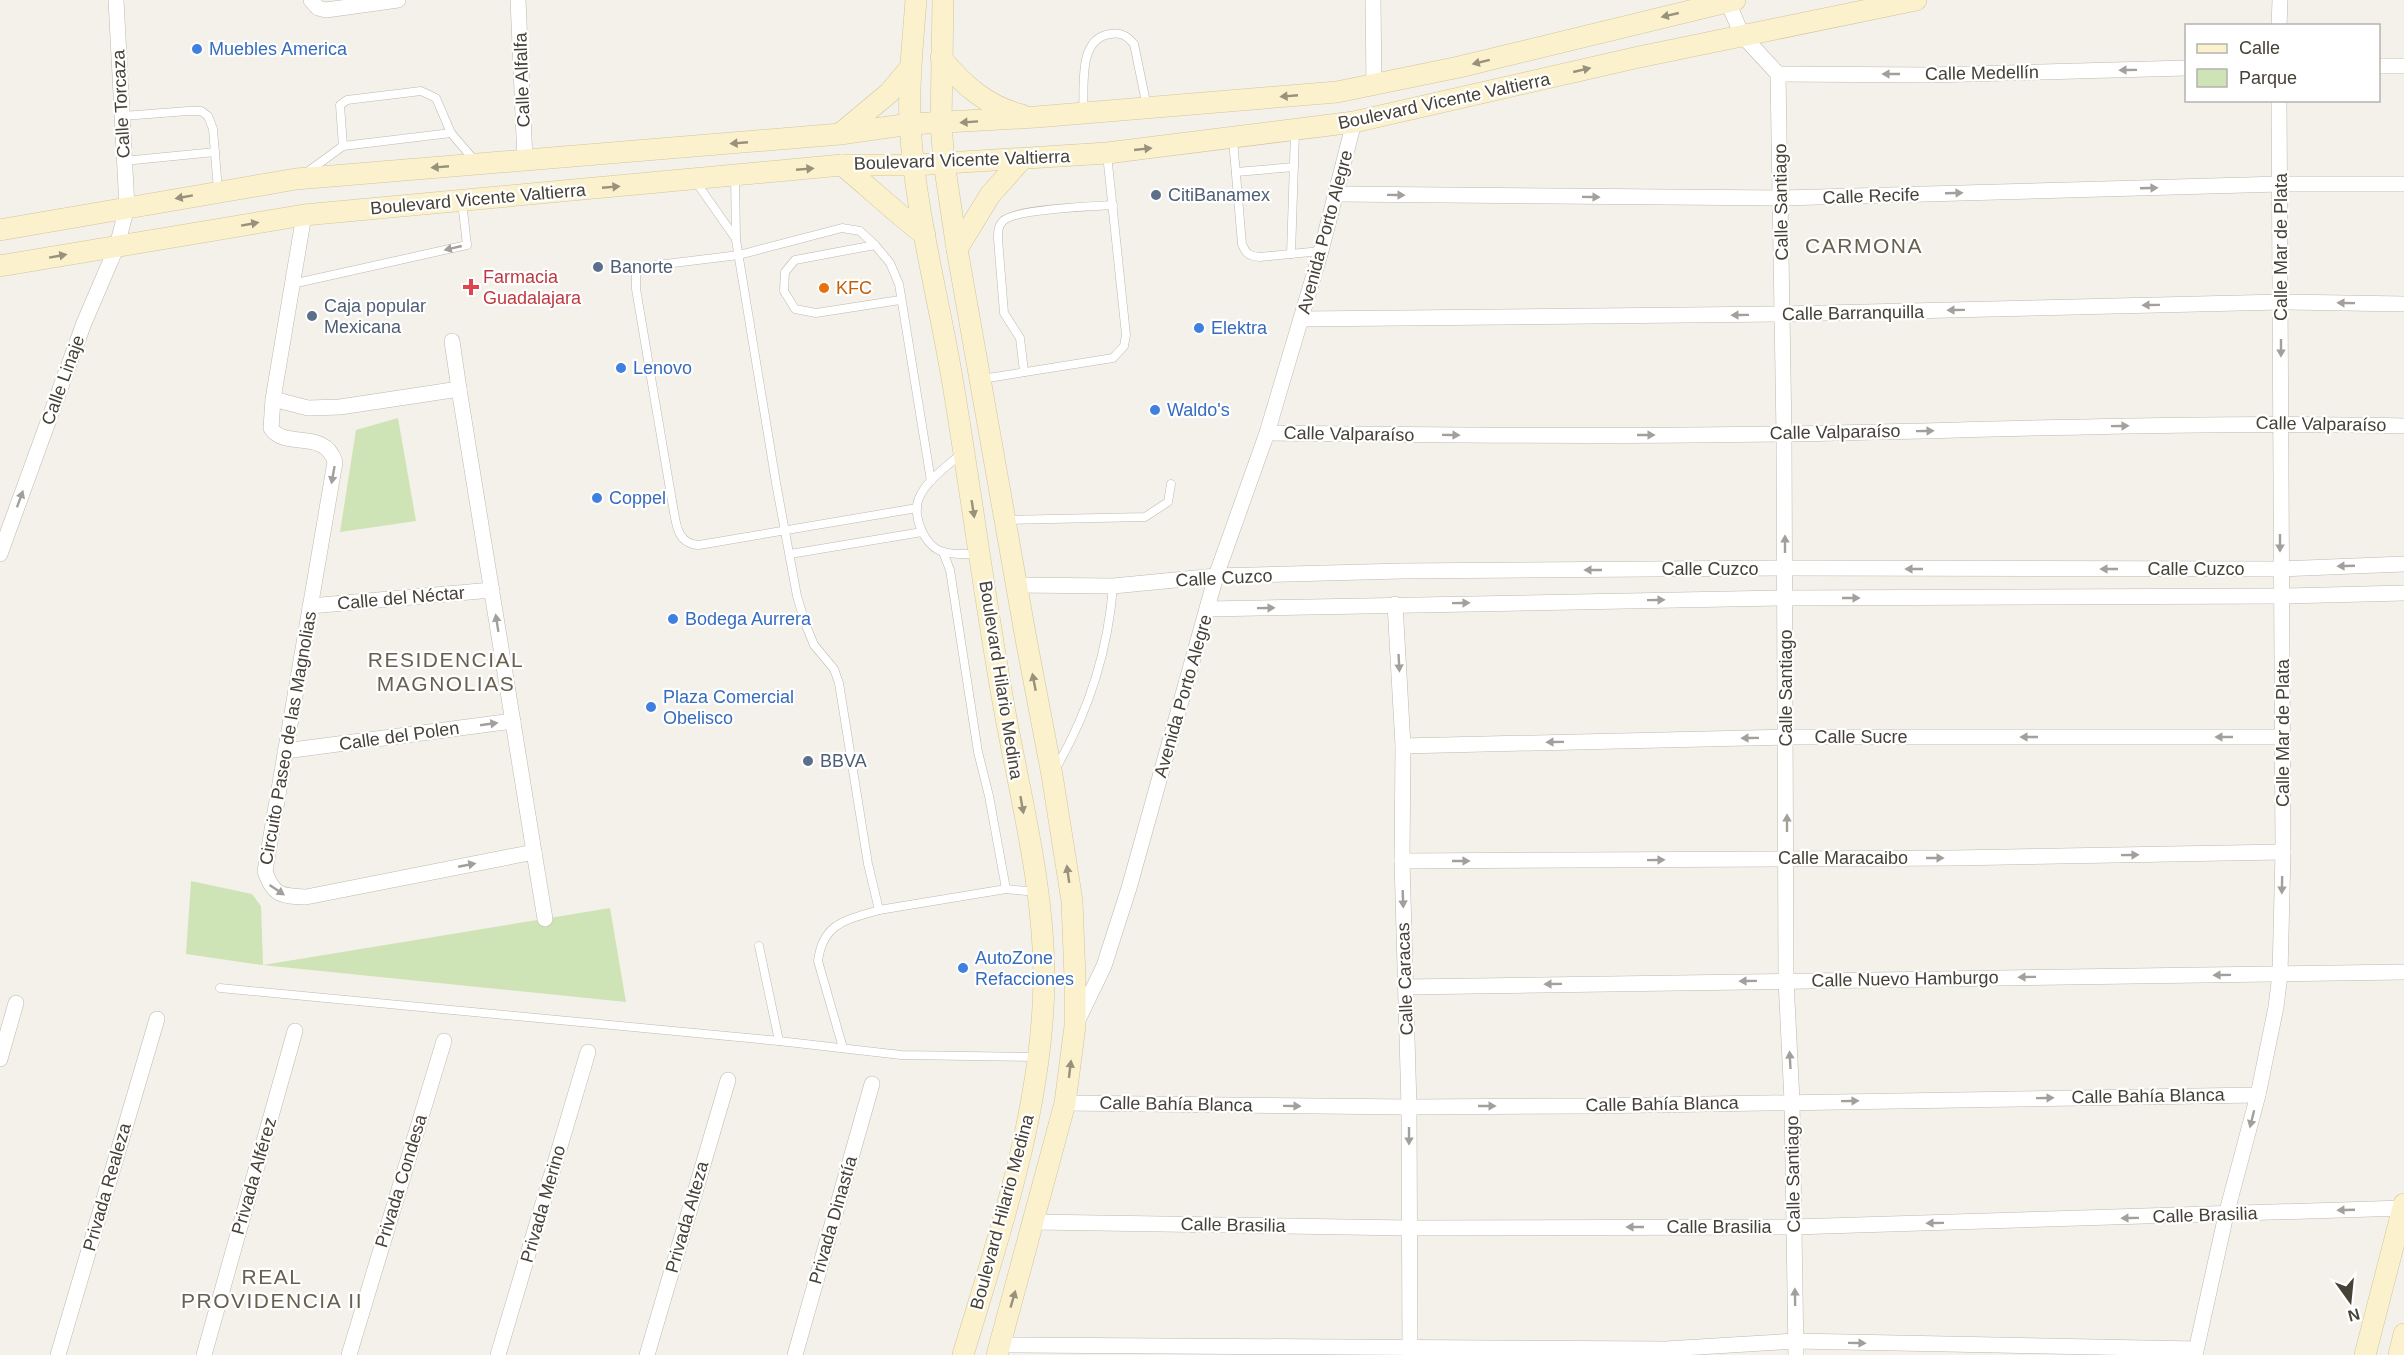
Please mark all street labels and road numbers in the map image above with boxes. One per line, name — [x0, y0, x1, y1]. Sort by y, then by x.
street label: Calle Alfalfa — [510, 31, 534, 128]
street label: Calle Torcaza — [108, 48, 134, 159]
street label: Calle Medellín — [1925, 62, 2039, 84]
street label: Boulevard Vicente Valtierra — [1336, 69, 1553, 133]
street label: Calle Santiago — [1770, 143, 1792, 261]
street label: Boulevard Vicente Valtierra — [853, 146, 1071, 174]
street label: Avenida Porto Alegre — [1293, 148, 1357, 316]
street label: Calle Mar de Plata — [2271, 172, 2291, 321]
street label: Boulevard Vicente Valtierra — [369, 180, 588, 218]
street label: Calle Recife — [1822, 184, 1920, 208]
street label: Calle Barranquilla — [1782, 302, 1925, 324]
street label: Calle Linaje — [38, 332, 88, 428]
street label: Calle Valparaíso — [2255, 413, 2387, 435]
street label: Calle Valparaíso — [1769, 421, 1901, 443]
street label: Calle Valparaíso — [1283, 423, 1415, 445]
street label: Calle Cuzco — [1661, 559, 1759, 579]
street label: Calle Cuzco — [2147, 559, 2245, 579]
street label: Calle Cuzco — [1175, 565, 1273, 591]
street label: Boulevard Hilario Medina — [975, 579, 1027, 782]
street label: Calle del Néctar — [336, 582, 466, 614]
street label: Circuito Paseo de las Magnolias — [256, 610, 320, 866]
street label: Avenida Porto Alegre — [1150, 612, 1216, 780]
street label: Calle Santiago — [1776, 629, 1796, 747]
street label: Calle Mar de Plata — [2273, 658, 2293, 807]
street label: Calle del Polen — [338, 718, 460, 754]
street label: Calle Sucre — [1814, 727, 1908, 747]
street label: Calle Maracaibo — [1778, 848, 1908, 868]
street label: Calle Caracas — [1393, 922, 1417, 1036]
street label: Calle Nuevo Hamburgo — [1811, 967, 1999, 991]
street label: Calle Bahía Blanca — [2071, 1085, 2226, 1107]
street label: Calle Bahía Blanca — [1099, 1093, 1254, 1115]
street label: Calle Bahía Blanca — [1585, 1093, 1740, 1115]
street label: Privada Condesa — [371, 1111, 431, 1250]
street label: Boulevard Hilario Medina — [966, 1111, 1038, 1312]
street label: Privada Alférez — [228, 1115, 280, 1237]
street label: Calle Santiago — [1782, 1115, 1804, 1233]
street label: Privada Realeza — [79, 1120, 135, 1253]
street label: Privada Merino — [517, 1143, 569, 1265]
street label: Privada Dinastía — [805, 1153, 861, 1286]
street label: Privada Alteza — [662, 1158, 713, 1275]
street label: Calle Brasilia — [2152, 1203, 2259, 1227]
street label: Calle Brasilia — [1180, 1214, 1287, 1236]
street label: Calle Brasilia — [1666, 1217, 1773, 1237]

